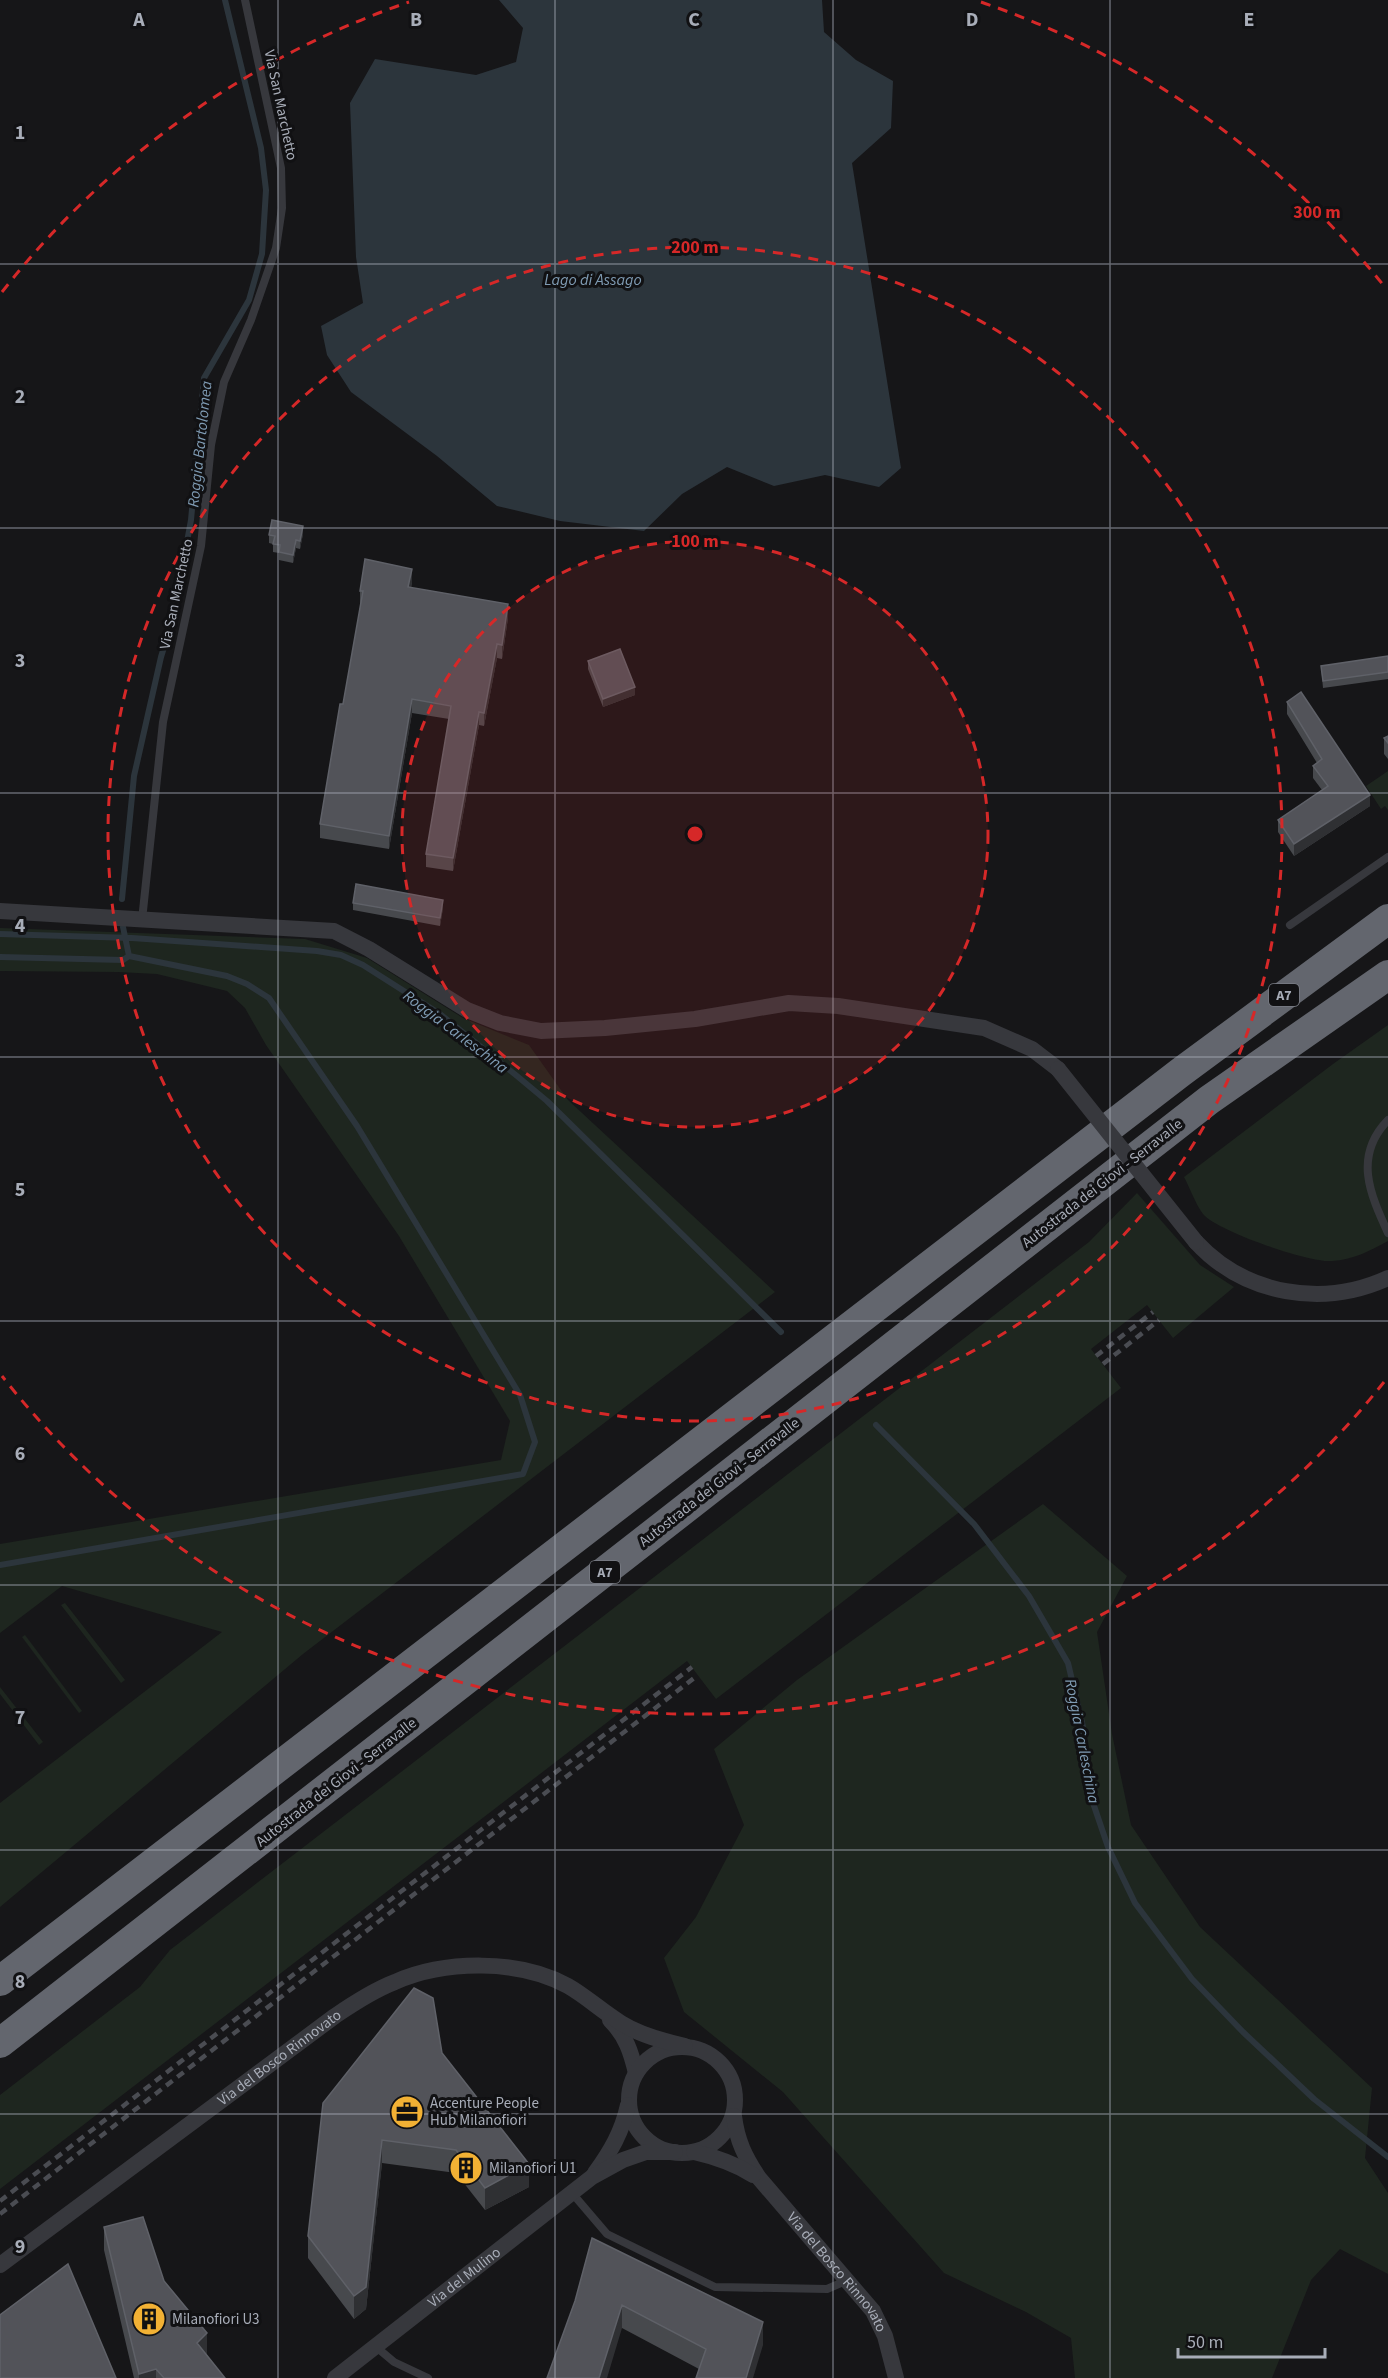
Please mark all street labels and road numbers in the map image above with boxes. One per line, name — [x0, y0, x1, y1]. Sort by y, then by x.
street label: Via San Marchetto — [259, 48, 302, 162]
street label: Via San Marchetto — [155, 537, 198, 651]
road number: A7 — [1269, 984, 1299, 1006]
street label: Autostrada dei Giovi - Serravalle — [1018, 1114, 1187, 1253]
street label: Autostrada dei Giovi - Serravalle — [635, 1413, 804, 1552]
road number: A7 — [590, 1561, 620, 1583]
street label: Autostrada dei Giovi - Serravalle — [252, 1713, 421, 1852]
street label: Via del Bosco Rinnovato — [213, 2005, 346, 2111]
street label: Via del Bosco Rinnovato — [782, 2208, 892, 2336]
street label: Via del Mulino — [424, 2242, 505, 2313]

